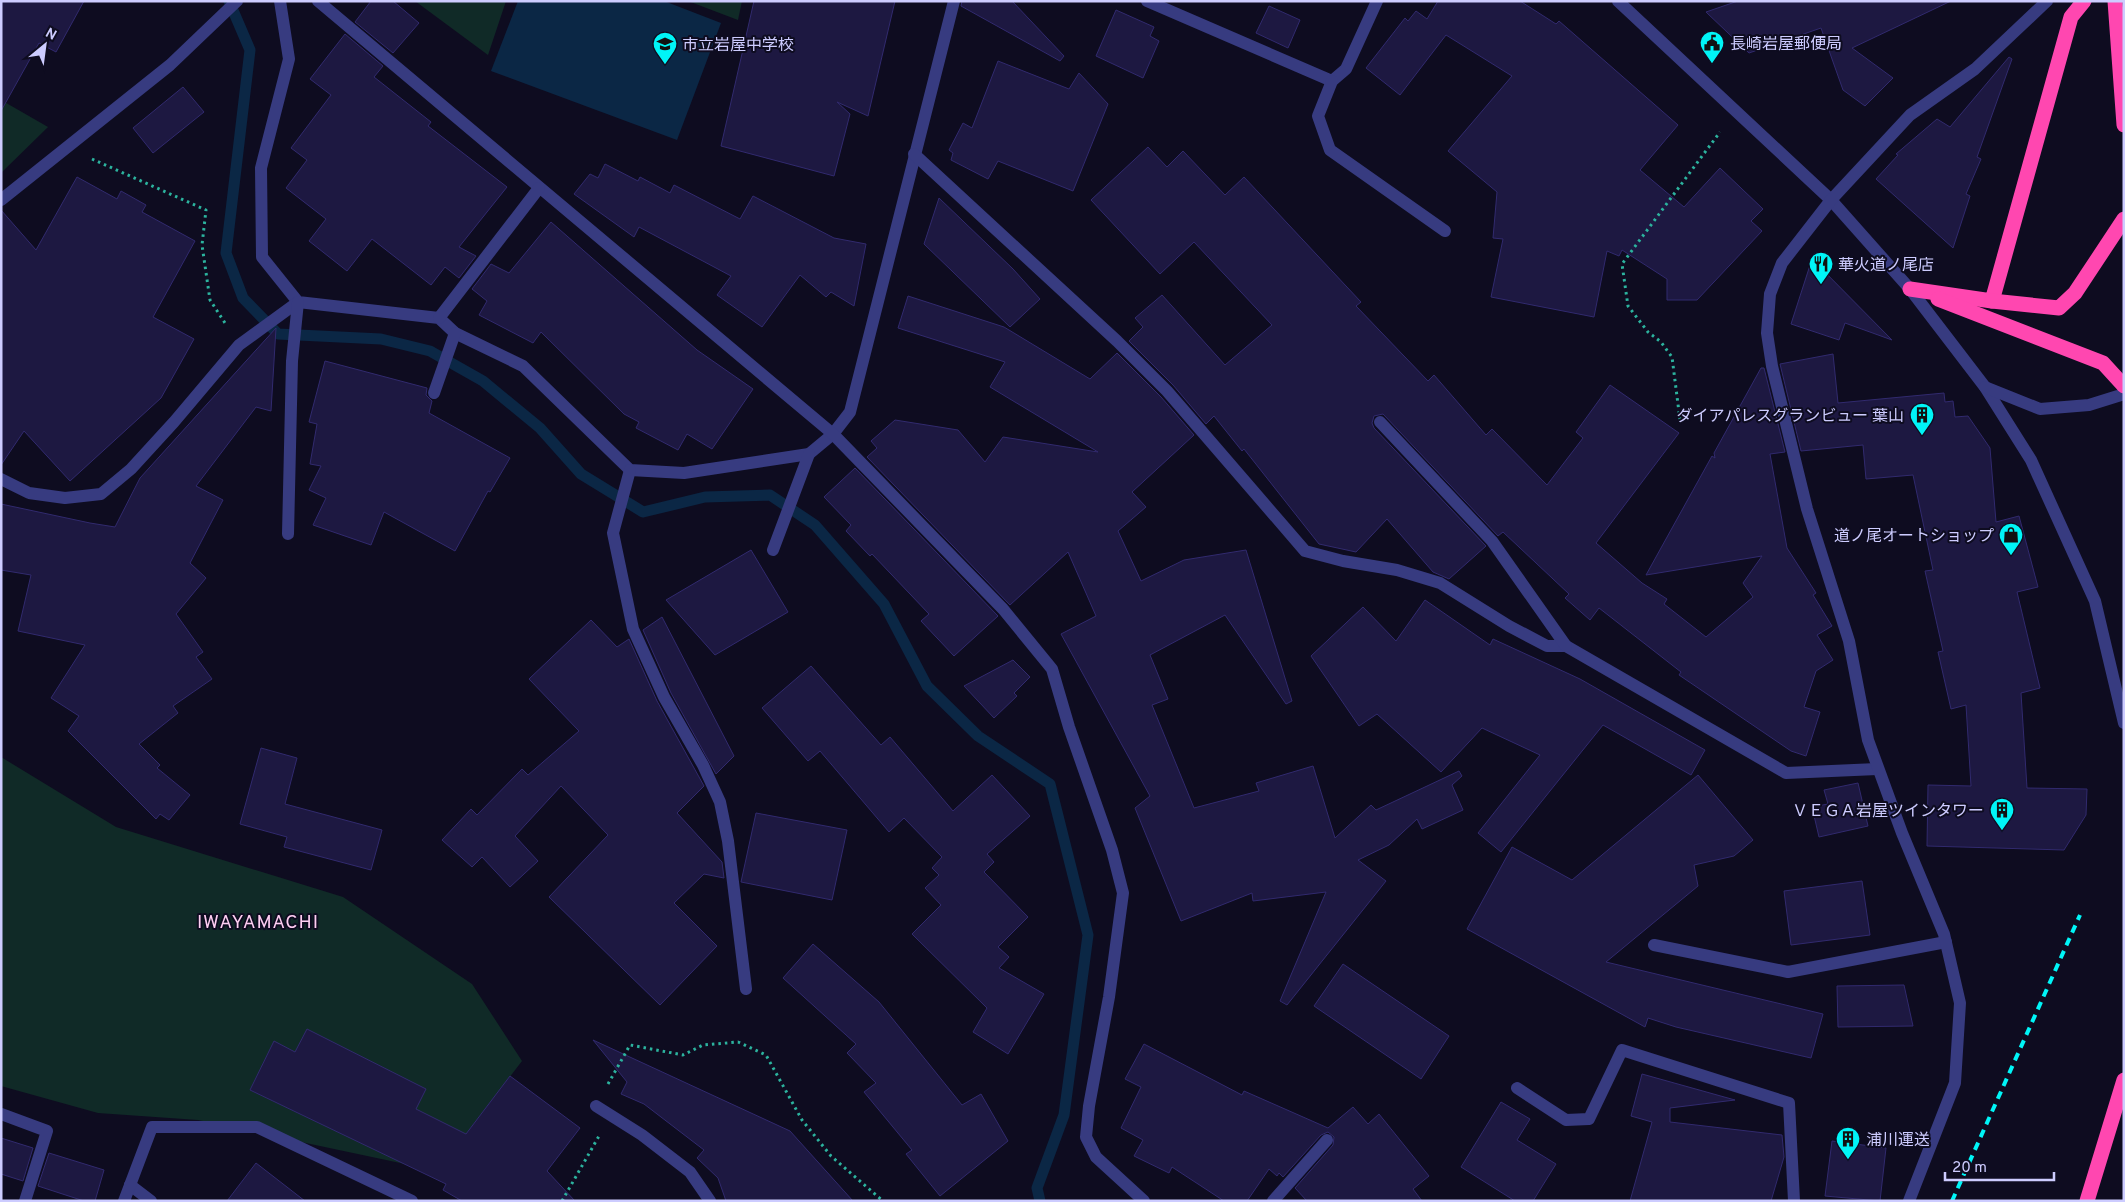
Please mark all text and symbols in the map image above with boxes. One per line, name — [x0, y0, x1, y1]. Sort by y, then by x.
north arrow — [20, 20, 70, 70]
text: N — [42, 25, 59, 45]
public building icon: 長崎岩屋郵便局 — [1699, 30, 1725, 64]
school or university icon: 市立岩屋中学校 — [652, 31, 678, 65]
place label: 長崎岩屋郵便局 — [1730, 35, 1842, 55]
place label: 市立岩屋中学校 — [682, 36, 794, 56]
restaurant icon: 華火道ノ尾店 — [1808, 251, 1834, 285]
place label: 華火道ノ尾店 — [1838, 256, 1934, 276]
building icon: ダイアパレスグランビュー 葉山 — [1909, 402, 1935, 436]
place label: ダイアパレスグランビュー 葉山 — [1677, 407, 1904, 427]
shop icon: 道ノ尾オートショップ — [1998, 522, 2024, 556]
place label: 道ノ尾オートショップ — [1834, 527, 1994, 547]
building icon: ＶＥＧＡ岩屋ツインタワー — [1989, 797, 2015, 831]
place label: ＶＥＧＡ岩屋ツインタワー — [1792, 802, 1984, 822]
district label: IWAYAMACHI — [197, 911, 319, 935]
building icon: 浦川運送 — [1835, 1126, 1861, 1160]
place label: 浦川運送 — [1866, 1131, 1930, 1151]
scale bar — [1945, 1150, 2054, 1182]
text: 20 m — [1952, 1159, 1987, 1178]

